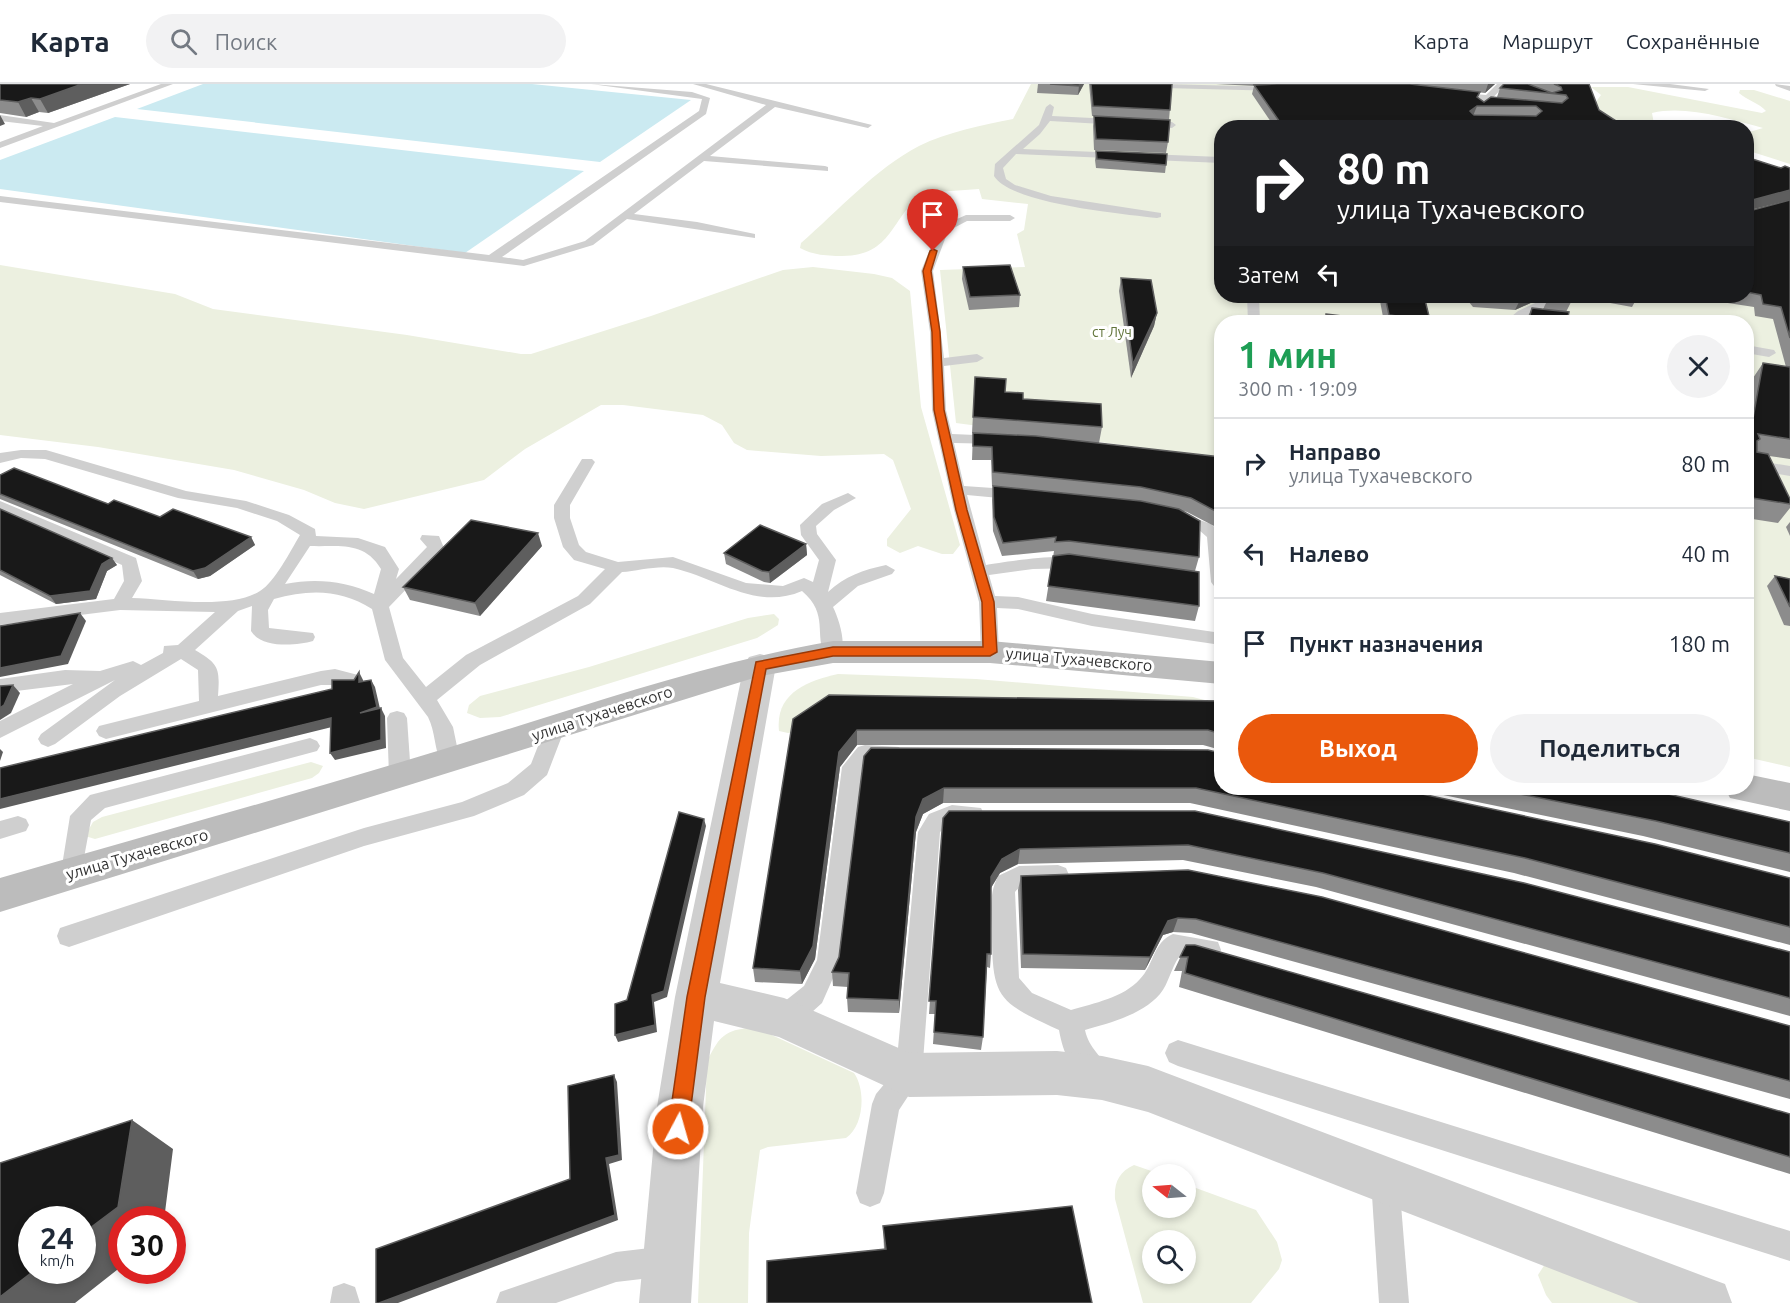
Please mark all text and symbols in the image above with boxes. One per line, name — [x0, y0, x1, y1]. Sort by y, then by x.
search box — [146, 14, 566, 68]
icon: search — [167, 25, 200, 58]
text: Карта — [30, 26, 110, 57]
text: Поиск — [215, 29, 277, 54]
text: Карта — [1413, 29, 1469, 53]
text: Маршрут — [1502, 29, 1593, 53]
text: Сохранённые — [1626, 29, 1760, 53]
icon: right — [1238, 144, 1316, 222]
text: 80 m — [1337, 145, 1431, 192]
pin — [907, 189, 958, 251]
text: улица Тухачевского — [1337, 194, 1585, 224]
icon: arrive — [916, 198, 949, 231]
icon: left — [1312, 258, 1345, 291]
text: Затем — [1238, 262, 1300, 287]
park label: ст Луч — [1092, 324, 1132, 340]
text: 1 мин — [1238, 334, 1337, 375]
button: close — [1667, 335, 1730, 398]
text: 300 m · 19:09 — [1238, 377, 1358, 400]
text: Направо — [1289, 439, 1381, 464]
icon: right — [1238, 447, 1271, 480]
text: 80 m — [1681, 451, 1730, 476]
text: улица Тухачевского — [1289, 464, 1473, 487]
icon: left — [1238, 537, 1271, 570]
text: Налево — [1289, 541, 1369, 566]
text: 40 m — [1681, 541, 1730, 566]
icon: arrive — [1238, 627, 1271, 660]
text: Пункт назначения — [1289, 631, 1483, 656]
text: 180 m — [1669, 631, 1730, 656]
street label: улица Тухачевского — [1005, 644, 1153, 674]
street label: улица Тухачевского — [529, 682, 675, 744]
button: Выход — [1238, 714, 1478, 783]
button: Поделиться — [1490, 714, 1730, 783]
street label: улица Тухачевского — [64, 825, 210, 883]
position arrow — [646, 1097, 710, 1161]
north arrow — [1142, 1164, 1196, 1218]
map controls — [1142, 1164, 1196, 1284]
speed limit sign: 30 — [108, 1206, 186, 1284]
text: 24 — [40, 1221, 74, 1255]
button: search — [1142, 1230, 1196, 1284]
text: km/h — [40, 1252, 74, 1269]

